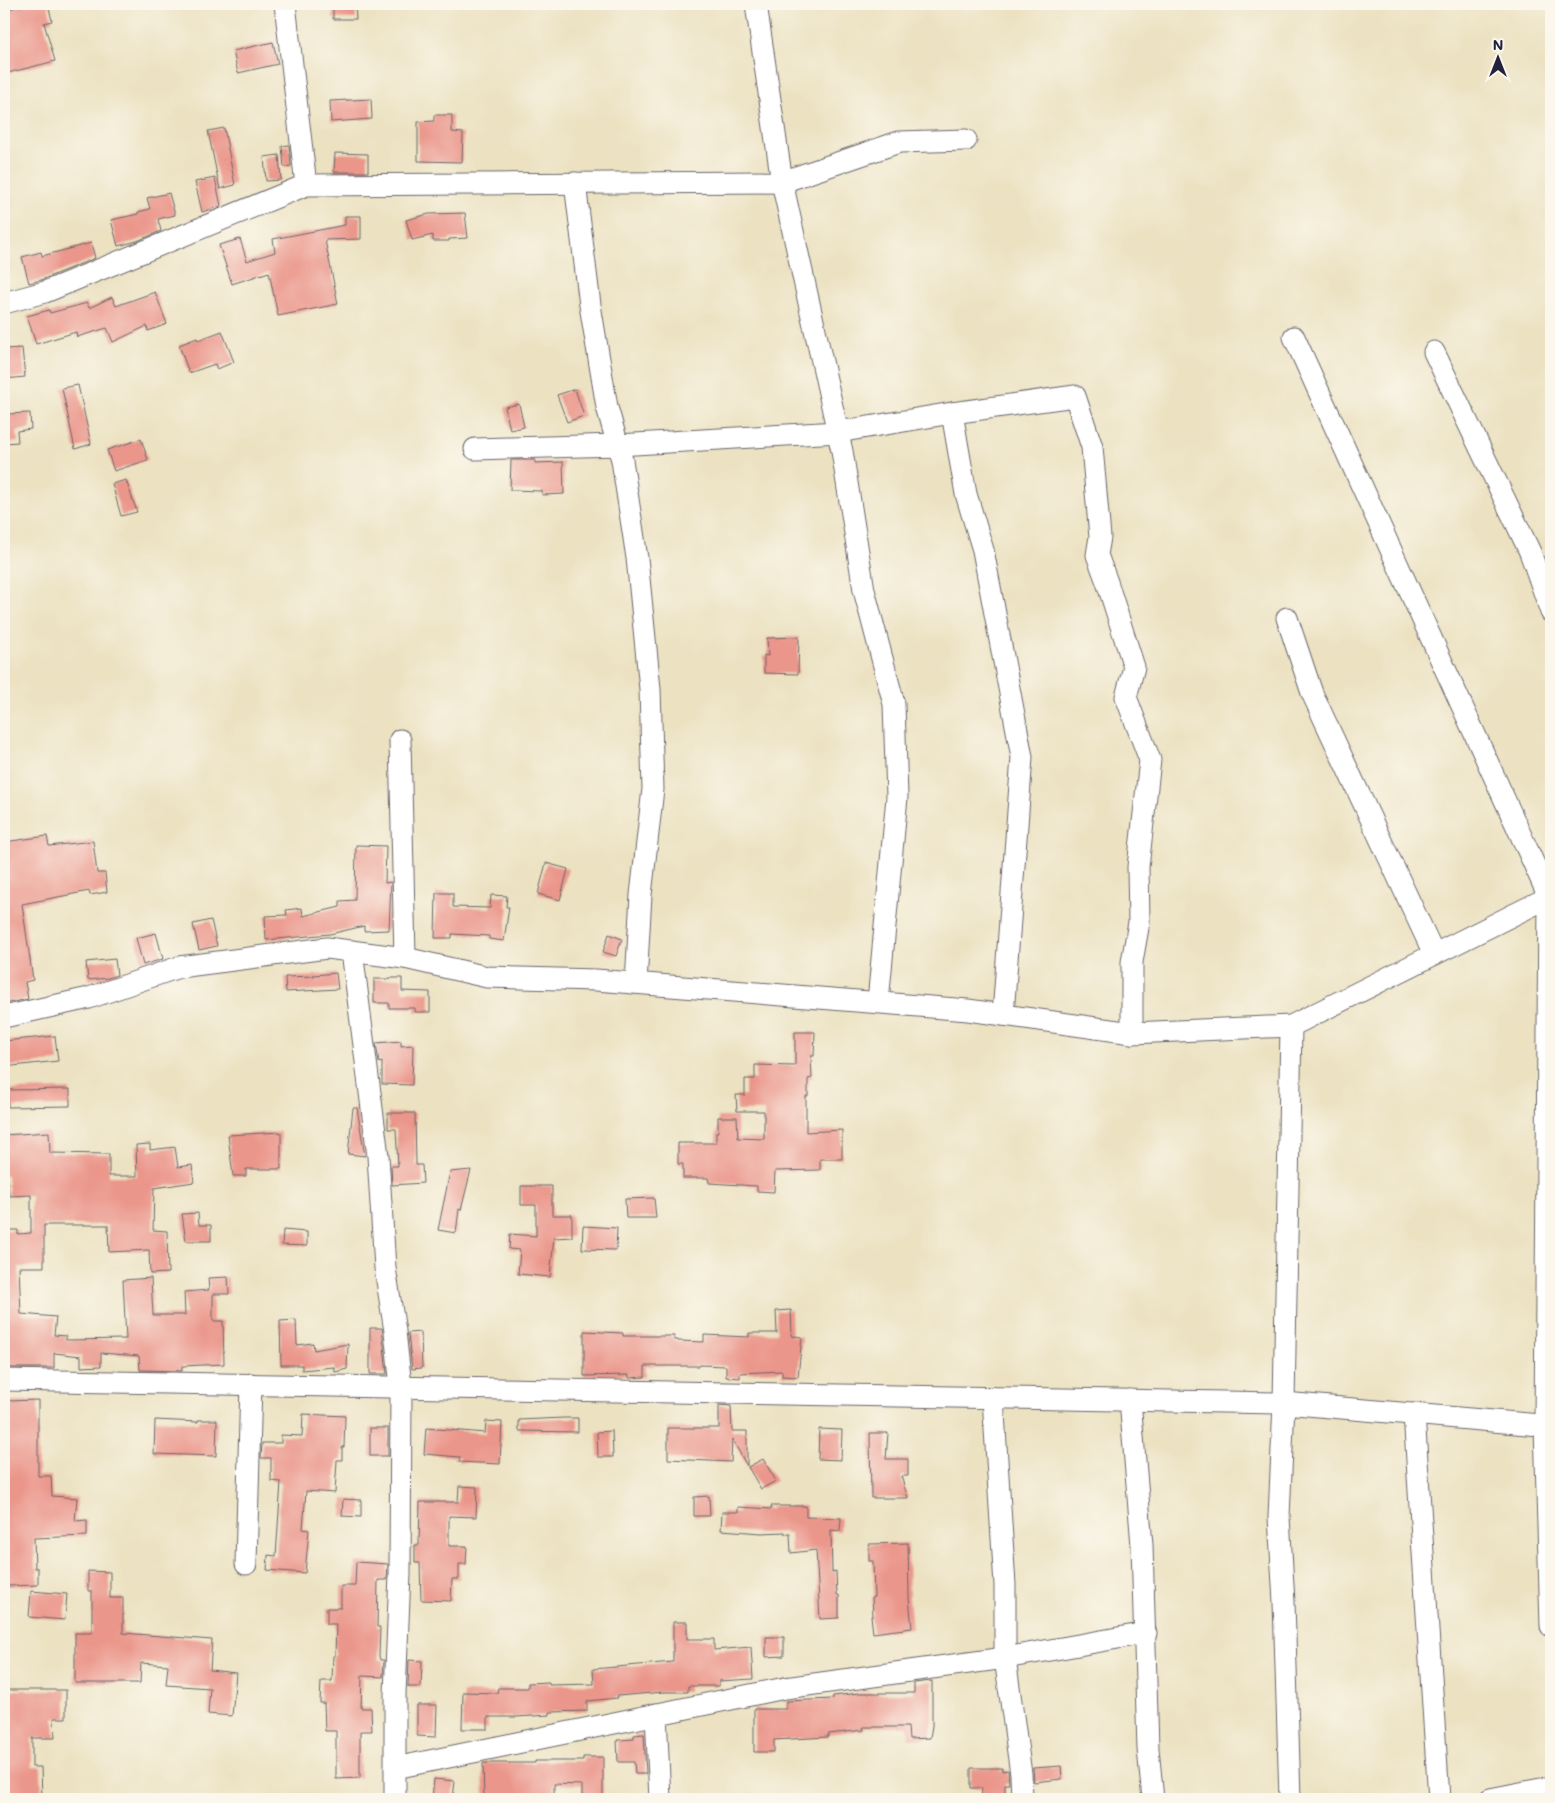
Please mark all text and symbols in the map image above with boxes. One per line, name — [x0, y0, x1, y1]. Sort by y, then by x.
north arrow — [1472, 32, 1522, 82]
text: N — [1493, 35, 1503, 54]

